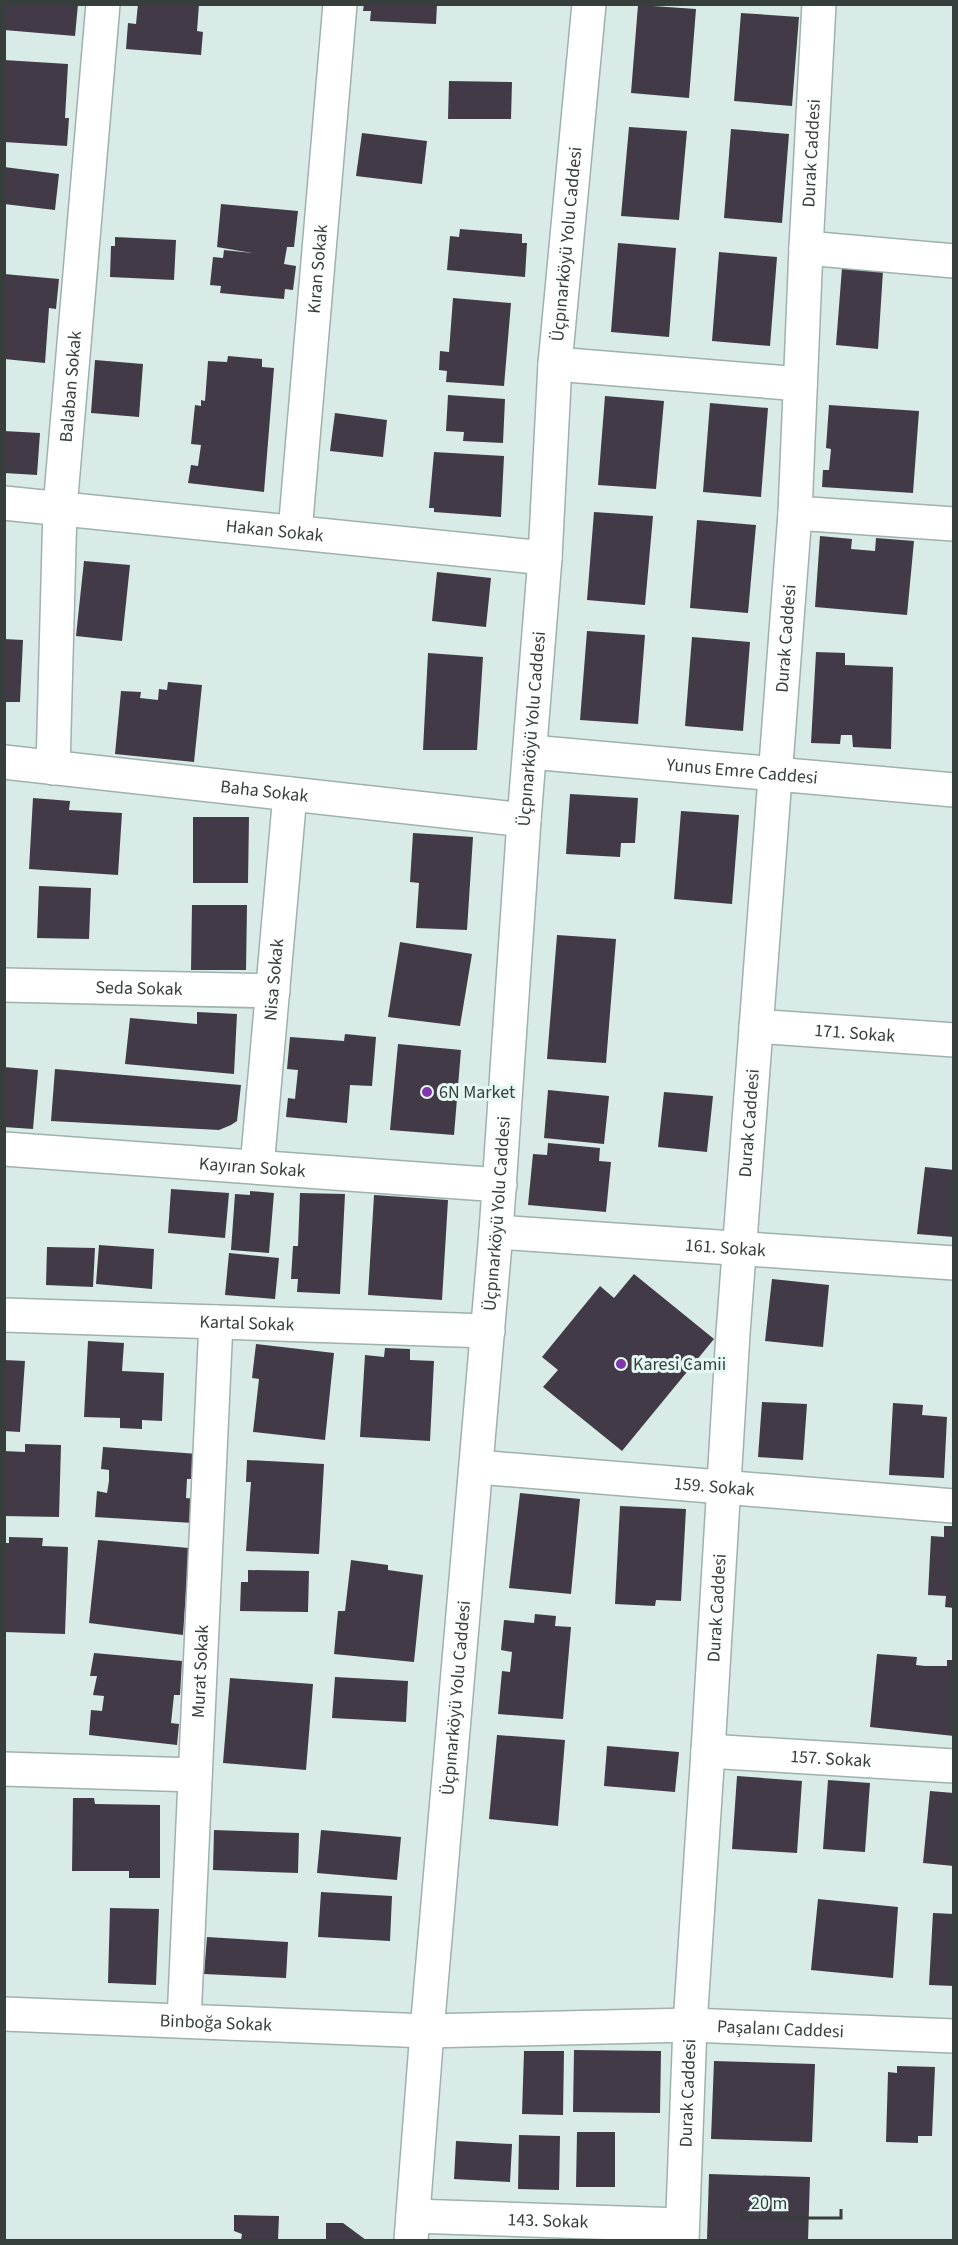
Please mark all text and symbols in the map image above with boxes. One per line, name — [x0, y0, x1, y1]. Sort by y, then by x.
street label: Durak Caddesi — [796, 98, 826, 208]
street label: Üçpınarköyü Yolu Caddesi — [545, 146, 588, 343]
street label: Kıran Sokak — [301, 223, 334, 315]
street label: Balaban Sokak — [53, 330, 88, 443]
street label: Hakan Sokak — [224, 513, 325, 548]
street label: Durak Caddesi — [769, 583, 802, 694]
street label: Üçpınarköyü Yolu Caddesi — [511, 630, 552, 827]
street label: Yunus Emre Caddesi — [664, 752, 819, 790]
street label: Baha Sokak — [219, 774, 310, 808]
street label: Nisa Sokak — [257, 937, 290, 1022]
street label: Seda Sokak — [95, 975, 183, 1001]
street label: 171. Sokak — [813, 1018, 896, 1048]
street label: Durak Caddesi — [732, 1068, 765, 1178]
place label: 6N Market — [439, 1080, 515, 1105]
marker: 6N Market — [420, 1085, 434, 1099]
street label: Üçpınarköyü Yolu Caddesi — [477, 1115, 516, 1312]
street label: Kayıran Sokak — [198, 1151, 307, 1183]
street label: 161. Sokak — [684, 1232, 767, 1263]
street label: Kartal Sokak — [199, 1309, 295, 1337]
place label: Karesi Camii — [633, 1352, 726, 1377]
marker: Karesi Camii — [614, 1357, 628, 1371]
street label: 159. Sokak — [673, 1471, 756, 1502]
street label: Durak Caddesi — [701, 1553, 732, 1663]
street label: Üçpınarköyü Yolu Caddesi — [435, 1599, 477, 1796]
street label: Murat Sokak — [185, 1624, 215, 1719]
street label: 157. Sokak — [790, 1744, 872, 1773]
street label: Binboğa Sokak — [159, 2008, 272, 2037]
street label: Paşalanı Caddesi — [717, 2014, 844, 2044]
street label: Durak Caddesi — [673, 2038, 702, 2148]
scale bar — [742, 2182, 841, 2220]
text: 20 m — [751, 2191, 787, 2216]
street label: 143. Sokak — [507, 2207, 589, 2234]

